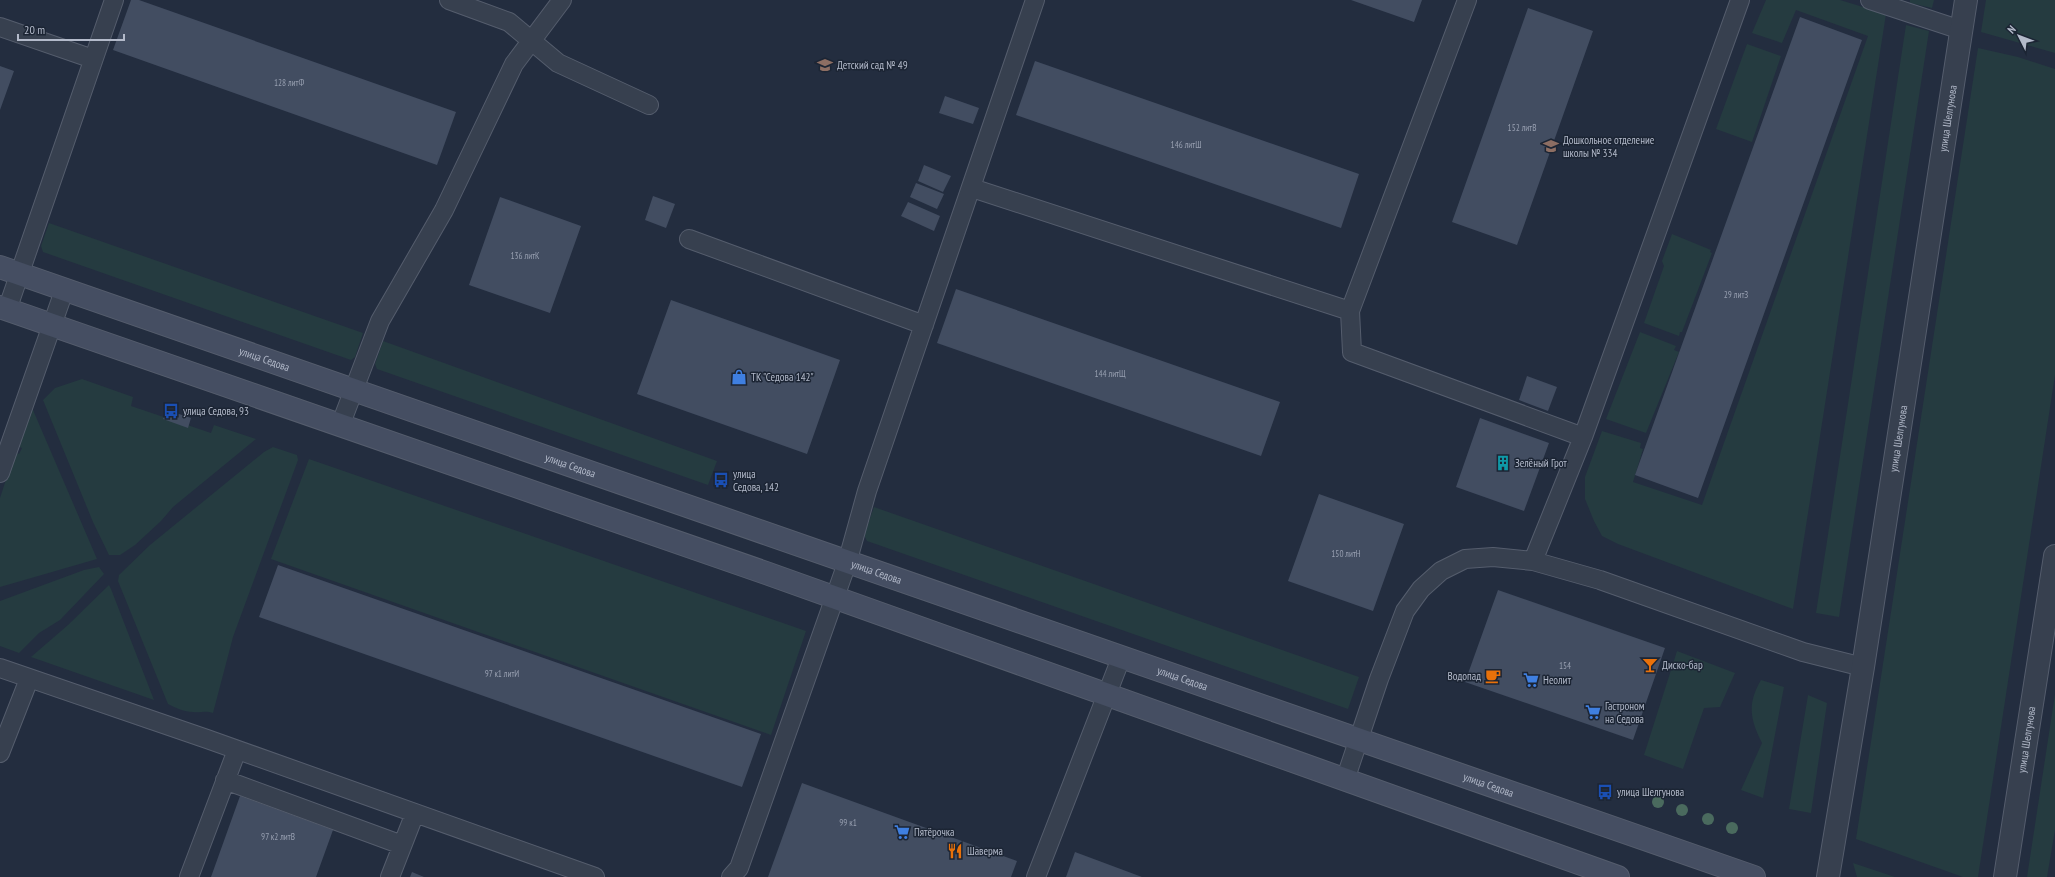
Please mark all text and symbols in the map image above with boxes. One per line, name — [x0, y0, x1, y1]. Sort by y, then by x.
scale bar — [18, 16, 124, 42]
north arrow — [1999, 16, 2039, 56]
text: 20 m — [24, 22, 45, 37]
text: N — [2004, 22, 2019, 36]
school or university icon: Детский сад № 49 — [816, 56, 834, 74]
place label: Детский сад № 49 — [837, 58, 908, 72]
house number: 128 литФ — [274, 77, 304, 88]
street label: улица Шелгунова — [1936, 84, 1960, 153]
house number: 152 литВ — [1508, 122, 1536, 133]
place label: Дошкольное отделение школы № 334 — [1563, 133, 1655, 160]
school or university icon: Дошкольное отделение школы № 334 — [1542, 137, 1560, 155]
house number: 146 литШ — [1171, 139, 1201, 150]
house number: 136 литК — [511, 250, 540, 261]
house number: 29 литЗ — [1724, 289, 1748, 300]
street label: улица Седова — [237, 344, 292, 374]
shop icon: ТК "Седова 142" — [730, 368, 748, 386]
house number: 144 литЩ — [1094, 368, 1126, 379]
place label: ТК "Седова 142" — [751, 370, 814, 384]
bus stop icon: улица Седова, 93 — [162, 402, 180, 420]
place label: улица Седова, 93 — [183, 404, 249, 418]
street label: улица Шелгунова — [1886, 404, 1910, 473]
street label: улица Седова — [543, 450, 598, 481]
building icon: Зелёный Грот — [1494, 454, 1512, 472]
place label: Зелёный Грот — [1515, 456, 1567, 470]
place label: улица Седова, 142 — [733, 467, 779, 494]
bus stop icon: улица Седова, 142 — [712, 471, 730, 489]
house number: 150 литН — [1331, 548, 1361, 559]
street label: улица Седова — [849, 557, 904, 587]
bar icon: Диско-бар — [1641, 656, 1659, 674]
place label: Диско-бар — [1662, 658, 1703, 672]
house number: 154 — [1559, 660, 1571, 671]
street label: улица Седова — [1155, 663, 1210, 693]
cafe icon: Водопад — [1484, 667, 1502, 685]
house number: 97 к1 литИ — [485, 668, 519, 679]
place label: Водопад — [1448, 669, 1481, 683]
supermarket icon: Неолит — [1522, 671, 1540, 689]
place label: Неолит — [1543, 673, 1571, 687]
place label: Гастроном на Седова — [1605, 699, 1645, 726]
supermarket icon: Гастроном на Седова — [1584, 703, 1602, 721]
street label: улица Шелгунова — [2014, 705, 2038, 774]
street label: улица Седова — [1461, 769, 1516, 800]
bus stop icon: улица Шелгунова — [1596, 783, 1614, 801]
place label: улица Шелгунова — [1617, 785, 1684, 799]
house number: 99 к1 — [839, 817, 857, 828]
supermarket icon: Пятёрочка — [893, 823, 911, 841]
place label: Пятёрочка — [914, 825, 955, 839]
house number: 97 к2 литВ — [261, 831, 295, 842]
restaurant icon: Шаверма — [946, 842, 964, 860]
place label: Шаверма — [967, 844, 1003, 858]

